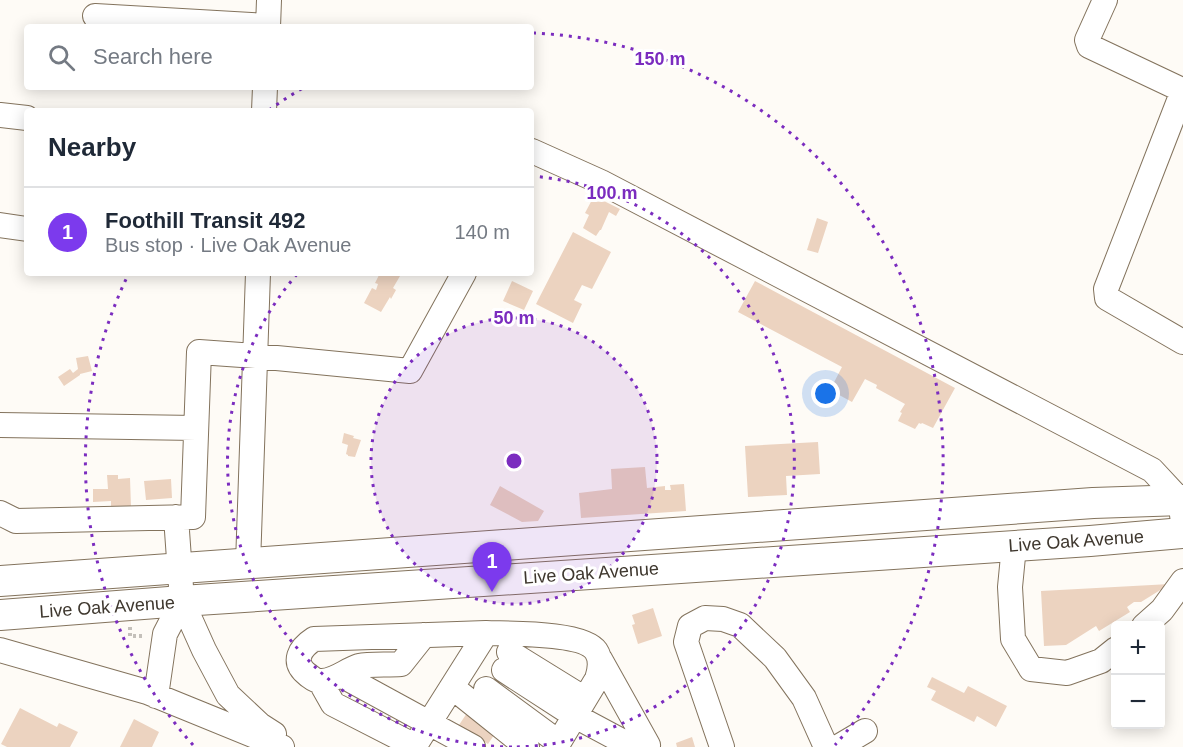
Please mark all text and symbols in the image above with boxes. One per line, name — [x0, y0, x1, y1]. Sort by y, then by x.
search box — [24, 24, 534, 90]
icon: search — [45, 41, 78, 74]
text: Search here — [93, 44, 213, 69]
text: 150 m — [634, 49, 686, 69]
text: Nearby — [48, 132, 136, 162]
text: 100 m — [586, 183, 638, 203]
text: Foothill Transit 492 — [105, 208, 305, 233]
text: 1 — [62, 221, 73, 243]
text: 140 m — [454, 221, 510, 243]
text: Bus stop · Live Oak Avenue — [105, 234, 351, 256]
text: 50 m — [493, 308, 535, 328]
your location — [811, 379, 840, 408]
centre of rings — [504, 451, 524, 471]
street label: Live Oak Avenue — [1008, 526, 1144, 556]
pin: 1 — [472, 542, 512, 592]
street label: Live Oak Avenue — [523, 558, 659, 588]
street label: Live Oak Avenue — [39, 592, 175, 622]
map controls — [1111, 621, 1165, 729]
button: + — [1111, 621, 1165, 675]
button: − — [1111, 675, 1165, 729]

